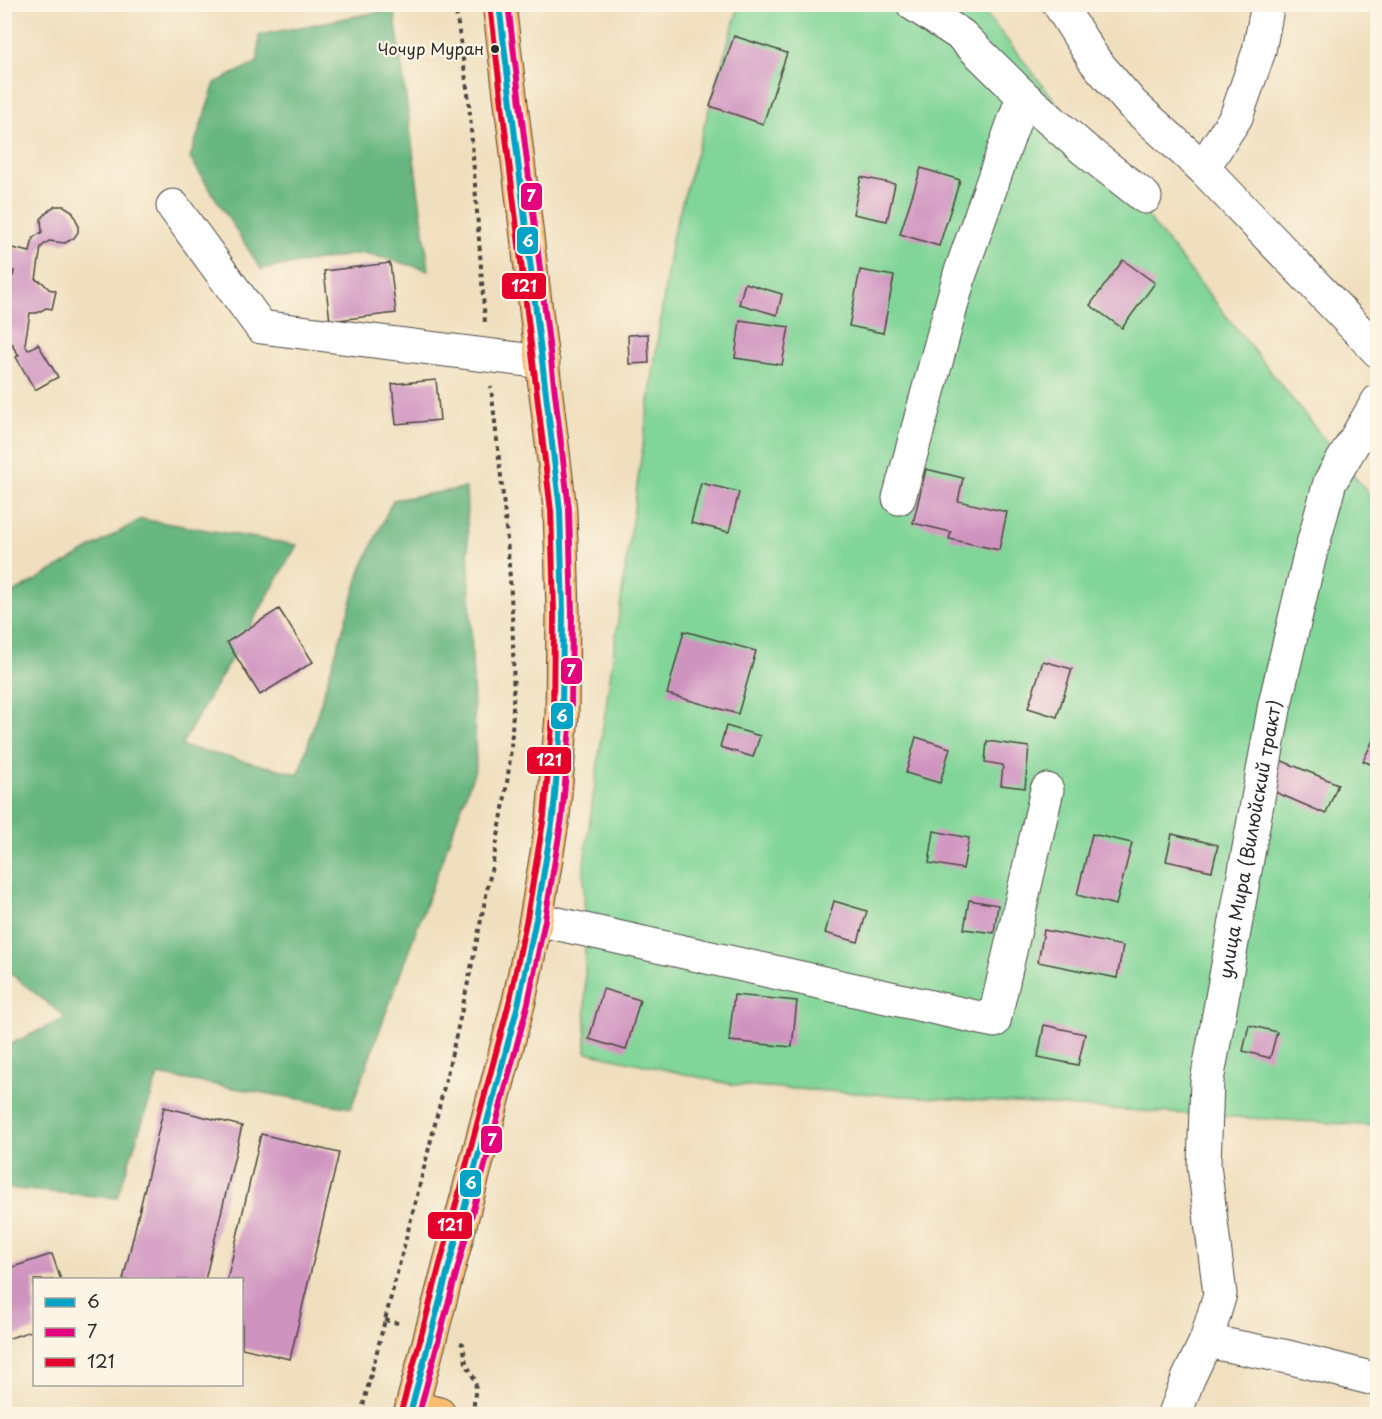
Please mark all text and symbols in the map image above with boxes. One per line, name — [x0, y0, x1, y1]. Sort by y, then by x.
place label: Чочур Муран — [378, 36, 484, 60]
marker: Чочур Муран — [489, 43, 501, 55]
line badge: 7 — [520, 182, 543, 211]
text: 7 — [526, 183, 536, 207]
line badge: 6 — [516, 226, 539, 255]
text: 6 — [522, 228, 534, 252]
line badge: 121 — [501, 272, 547, 300]
text: 121 — [511, 273, 537, 297]
line badge: 7 — [560, 657, 583, 685]
text: 7 — [566, 658, 576, 682]
street label: улица Мира (Вилюйский тракт) — [1211, 697, 1288, 981]
line badge: 6 — [550, 702, 574, 730]
text: 6 — [556, 703, 568, 727]
line badge: 121 — [526, 746, 572, 775]
text: 121 — [536, 747, 562, 771]
line badge: 7 — [480, 1125, 503, 1154]
text: 7 — [487, 1127, 497, 1151]
line badge: 6 — [459, 1169, 482, 1198]
text: 6 — [465, 1170, 477, 1194]
line badge: 121 — [427, 1211, 473, 1240]
text: 121 — [437, 1212, 463, 1236]
legend — [33, 1278, 243, 1386]
text: 6 — [87, 1287, 100, 1314]
text: 7 — [87, 1317, 97, 1344]
text: 121 — [87, 1347, 115, 1374]

